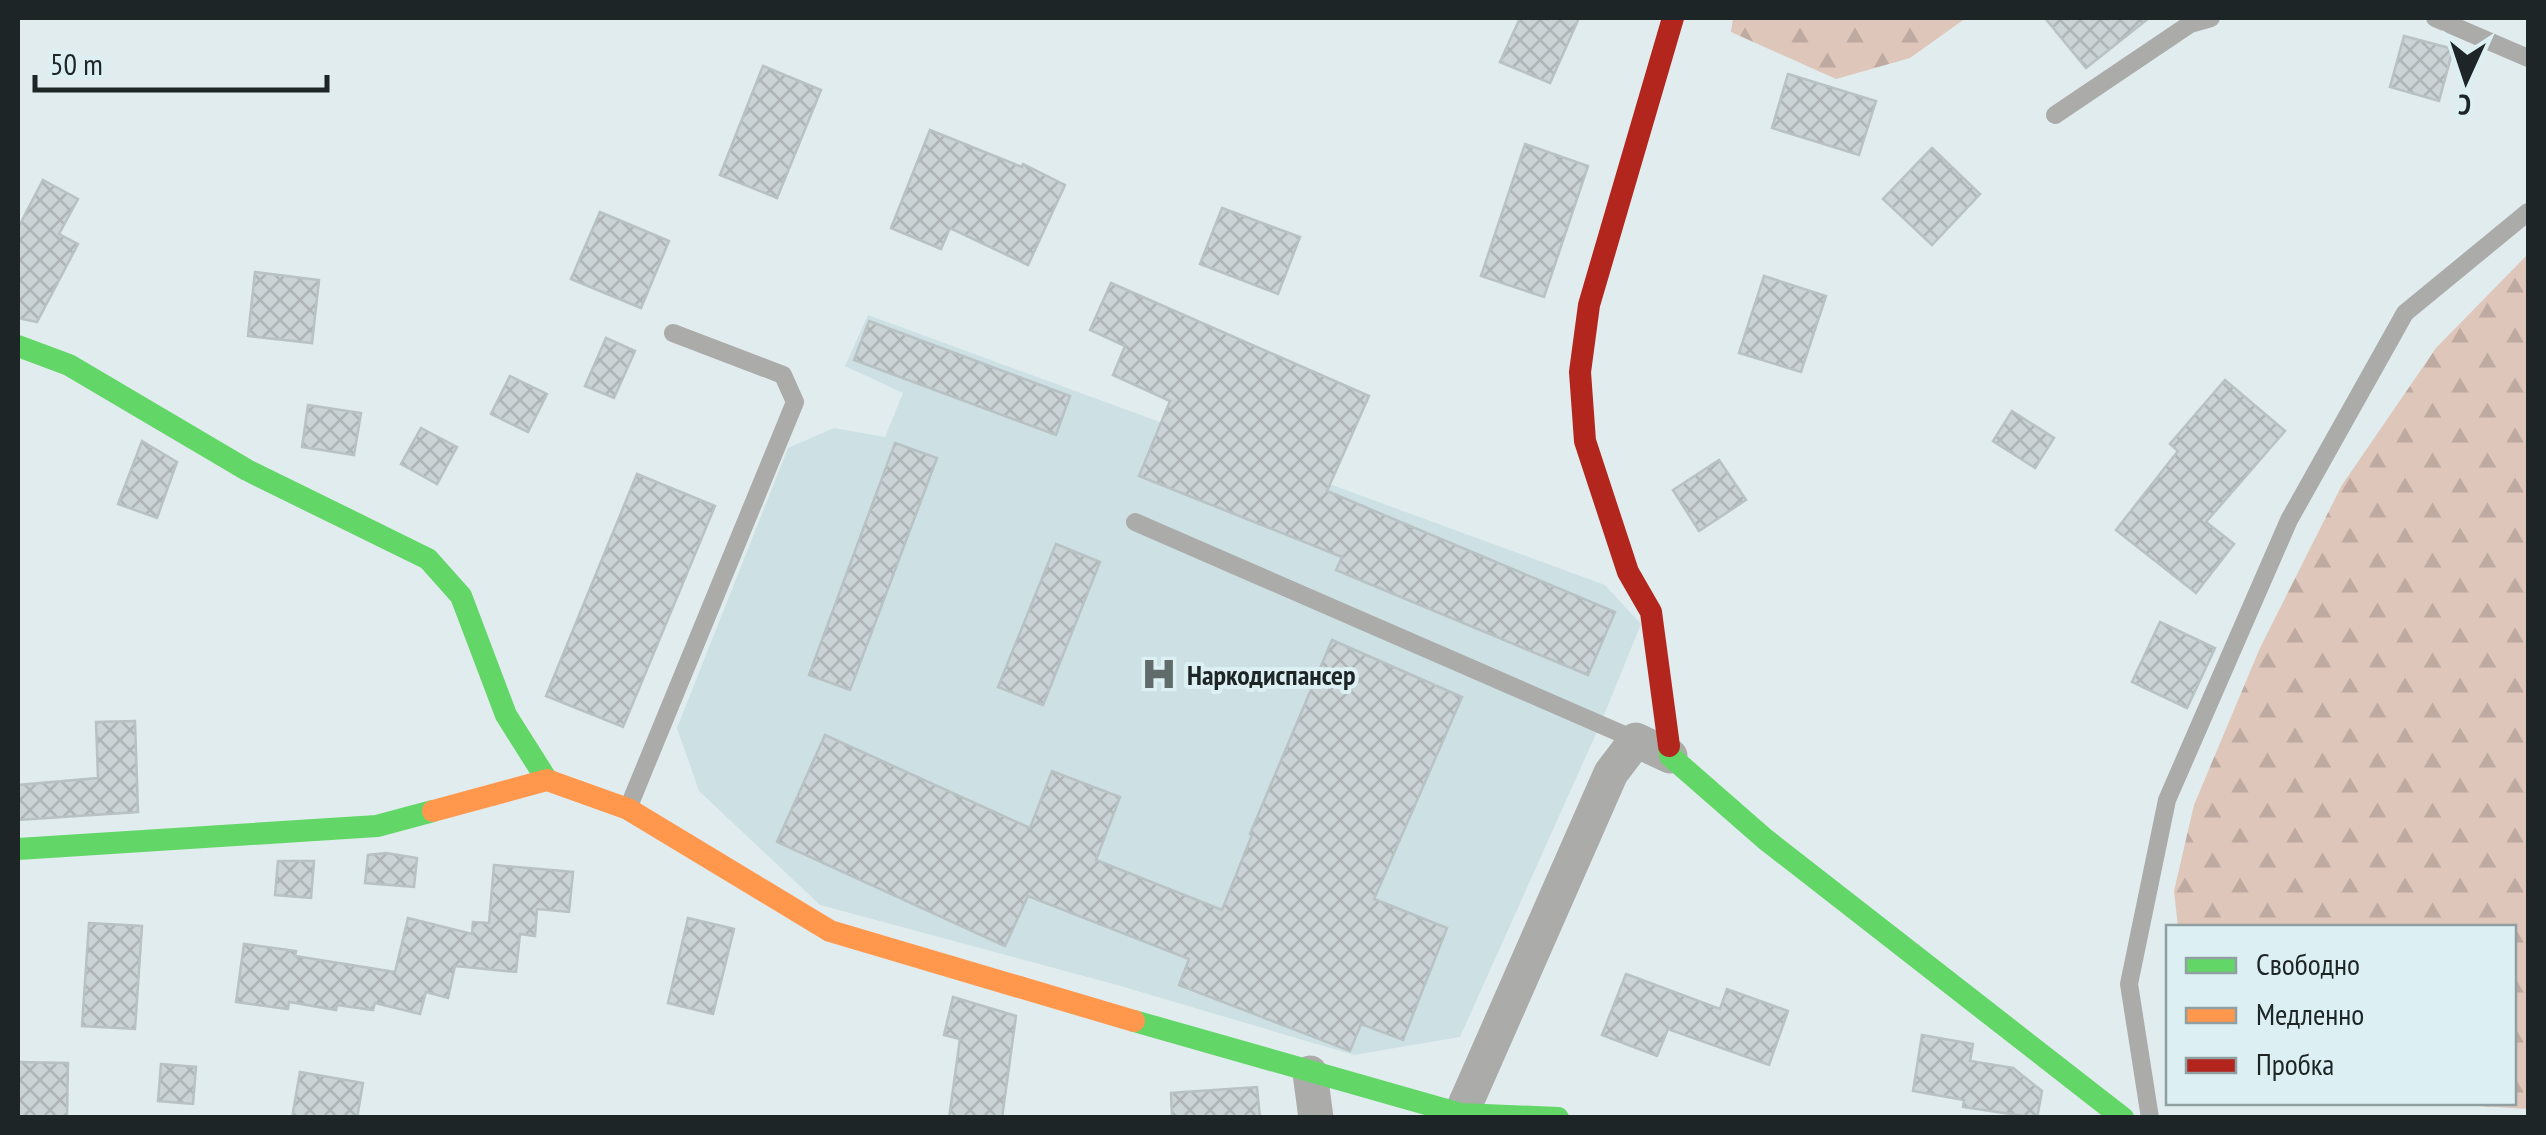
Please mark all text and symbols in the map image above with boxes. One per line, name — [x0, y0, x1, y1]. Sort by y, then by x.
scale bar — [35, 30, 328, 92]
north arrow — [2416, 30, 2516, 130]
text: 50 m — [50, 44, 103, 83]
text: С — [2457, 87, 2472, 124]
hospital icon: Наркодиспансер — [1140, 655, 1178, 693]
place label: Наркодиспансер — [1187, 656, 1356, 693]
legend — [2166, 925, 2516, 1105]
text: Свободно — [2256, 944, 2360, 983]
text: Медленно — [2256, 994, 2364, 1033]
text: Пробка — [2256, 1044, 2334, 1083]

